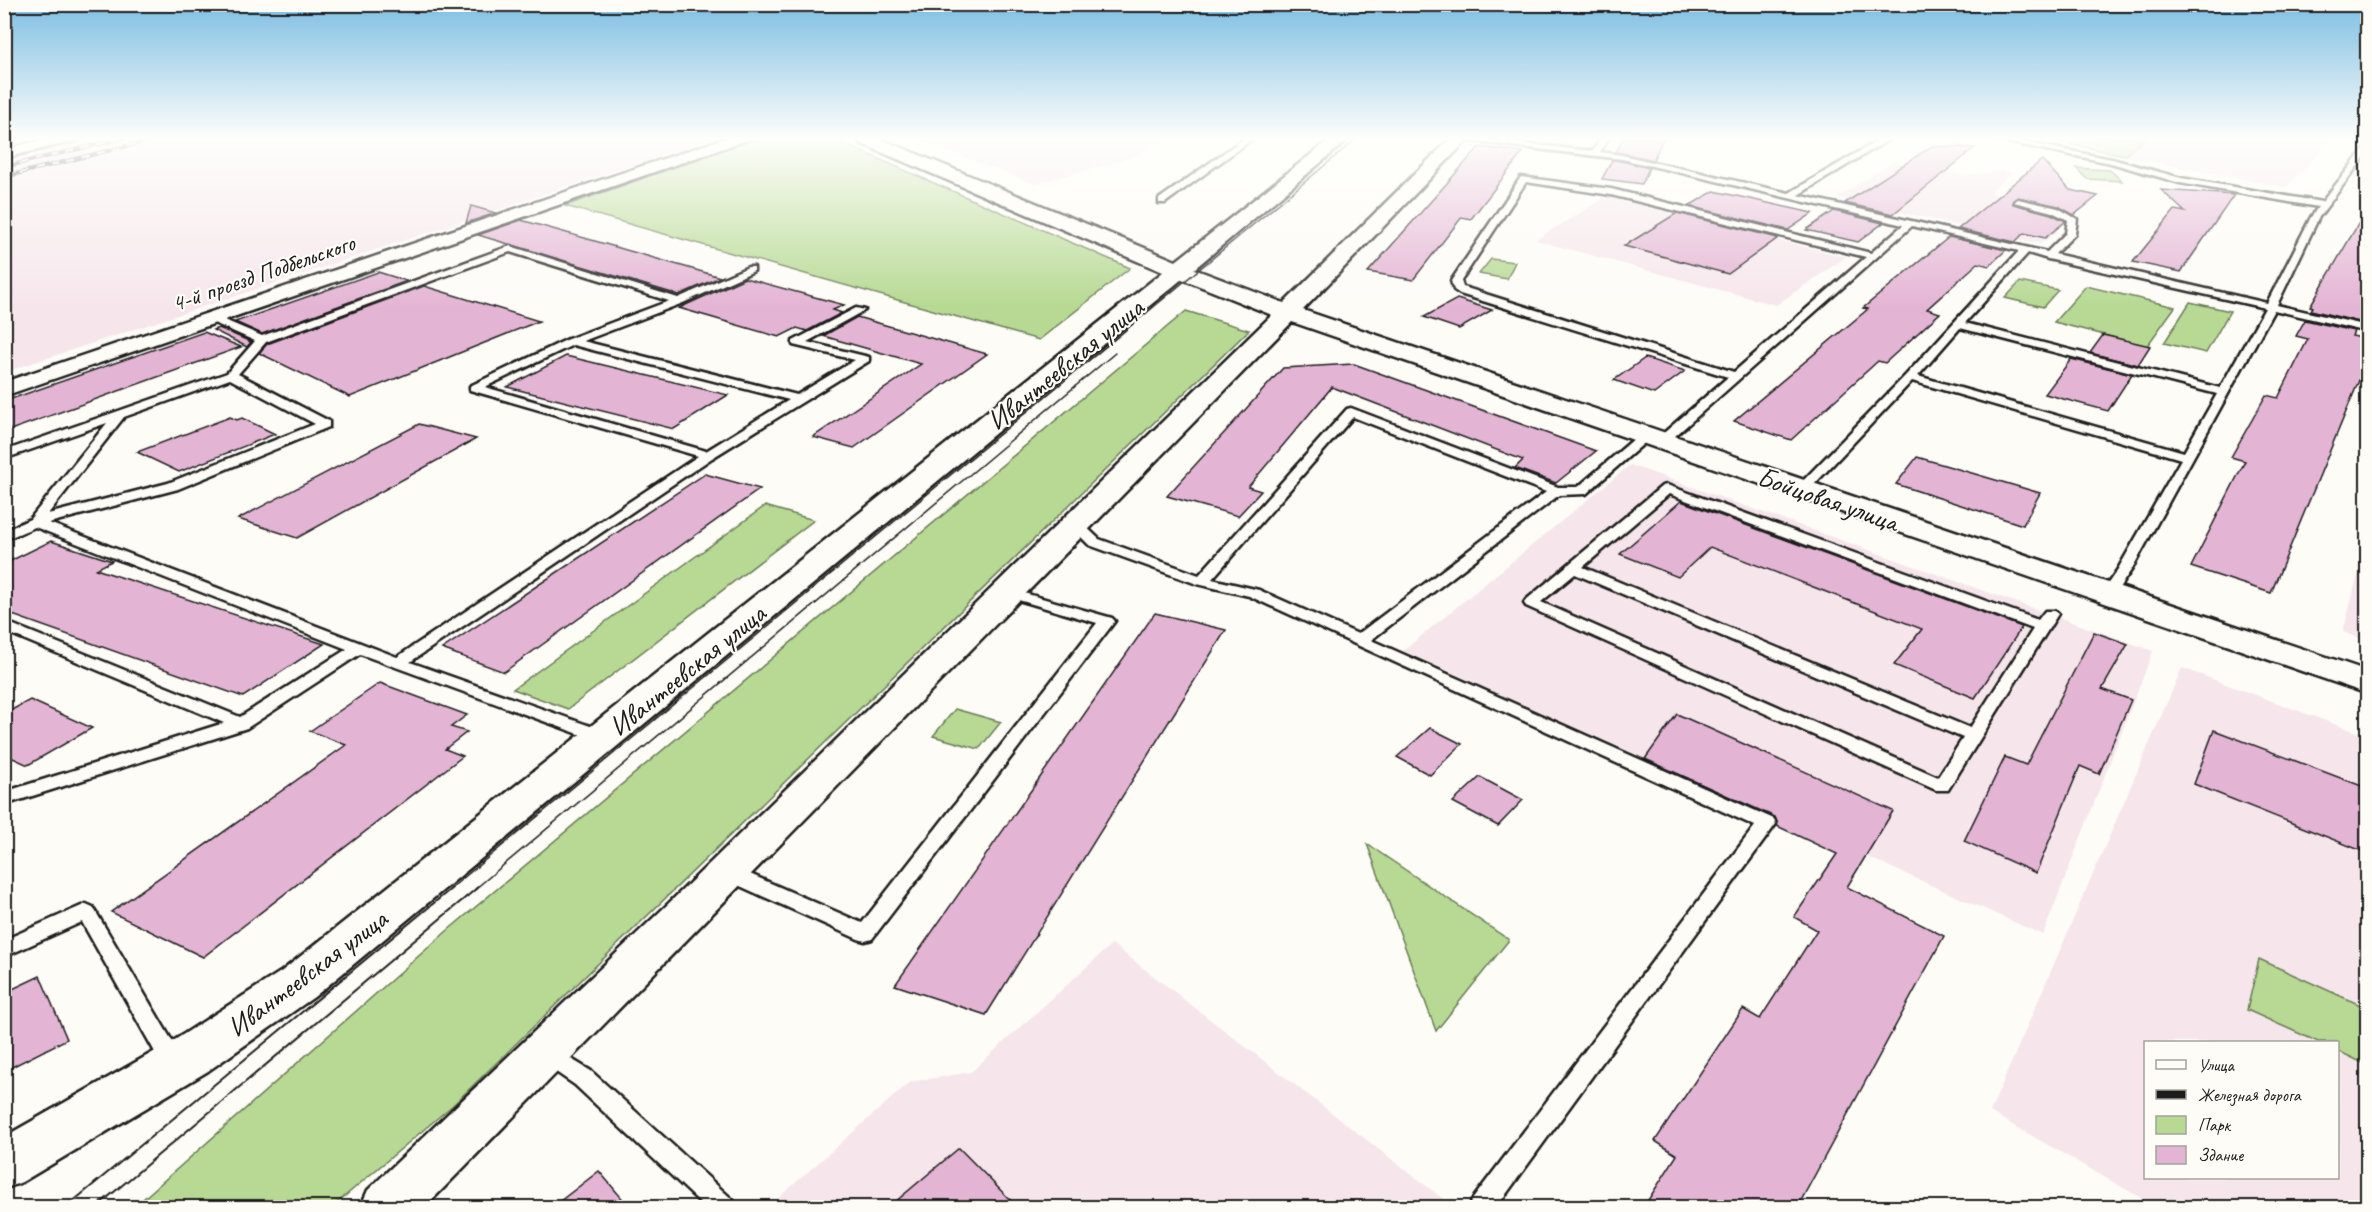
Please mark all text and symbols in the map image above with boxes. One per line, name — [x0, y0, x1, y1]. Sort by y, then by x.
street label: 4-й проезд Подбельского — [167, 227, 360, 318]
street label: Ивантеевская улица — [980, 289, 1152, 438]
street label: Бойцовая улица — [1753, 459, 1905, 540]
street label: Ивантеевская улица — [602, 595, 774, 744]
street label: Ивантеевская улица — [220, 900, 395, 1045]
legend — [2144, 1041, 2339, 1179]
text: Улица — [2198, 1054, 2235, 1076]
text: Железная дорога — [2198, 1084, 2302, 1107]
text: Парк — [2198, 1114, 2232, 1136]
text: Здание — [2198, 1144, 2244, 1166]

